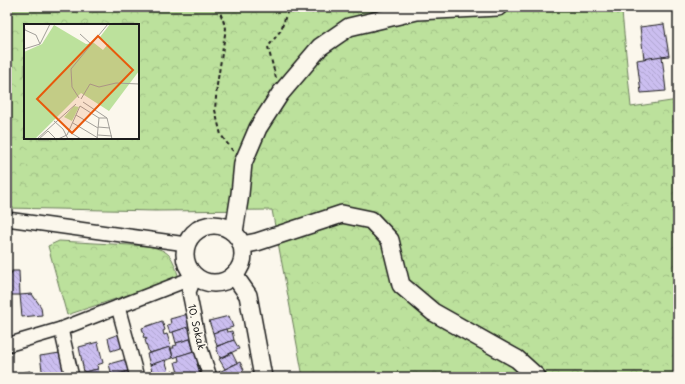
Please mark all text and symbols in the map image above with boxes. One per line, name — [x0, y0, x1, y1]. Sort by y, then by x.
inset map — [24, 24, 139, 139]
street label: 10. Sokak — [185, 303, 210, 351]

